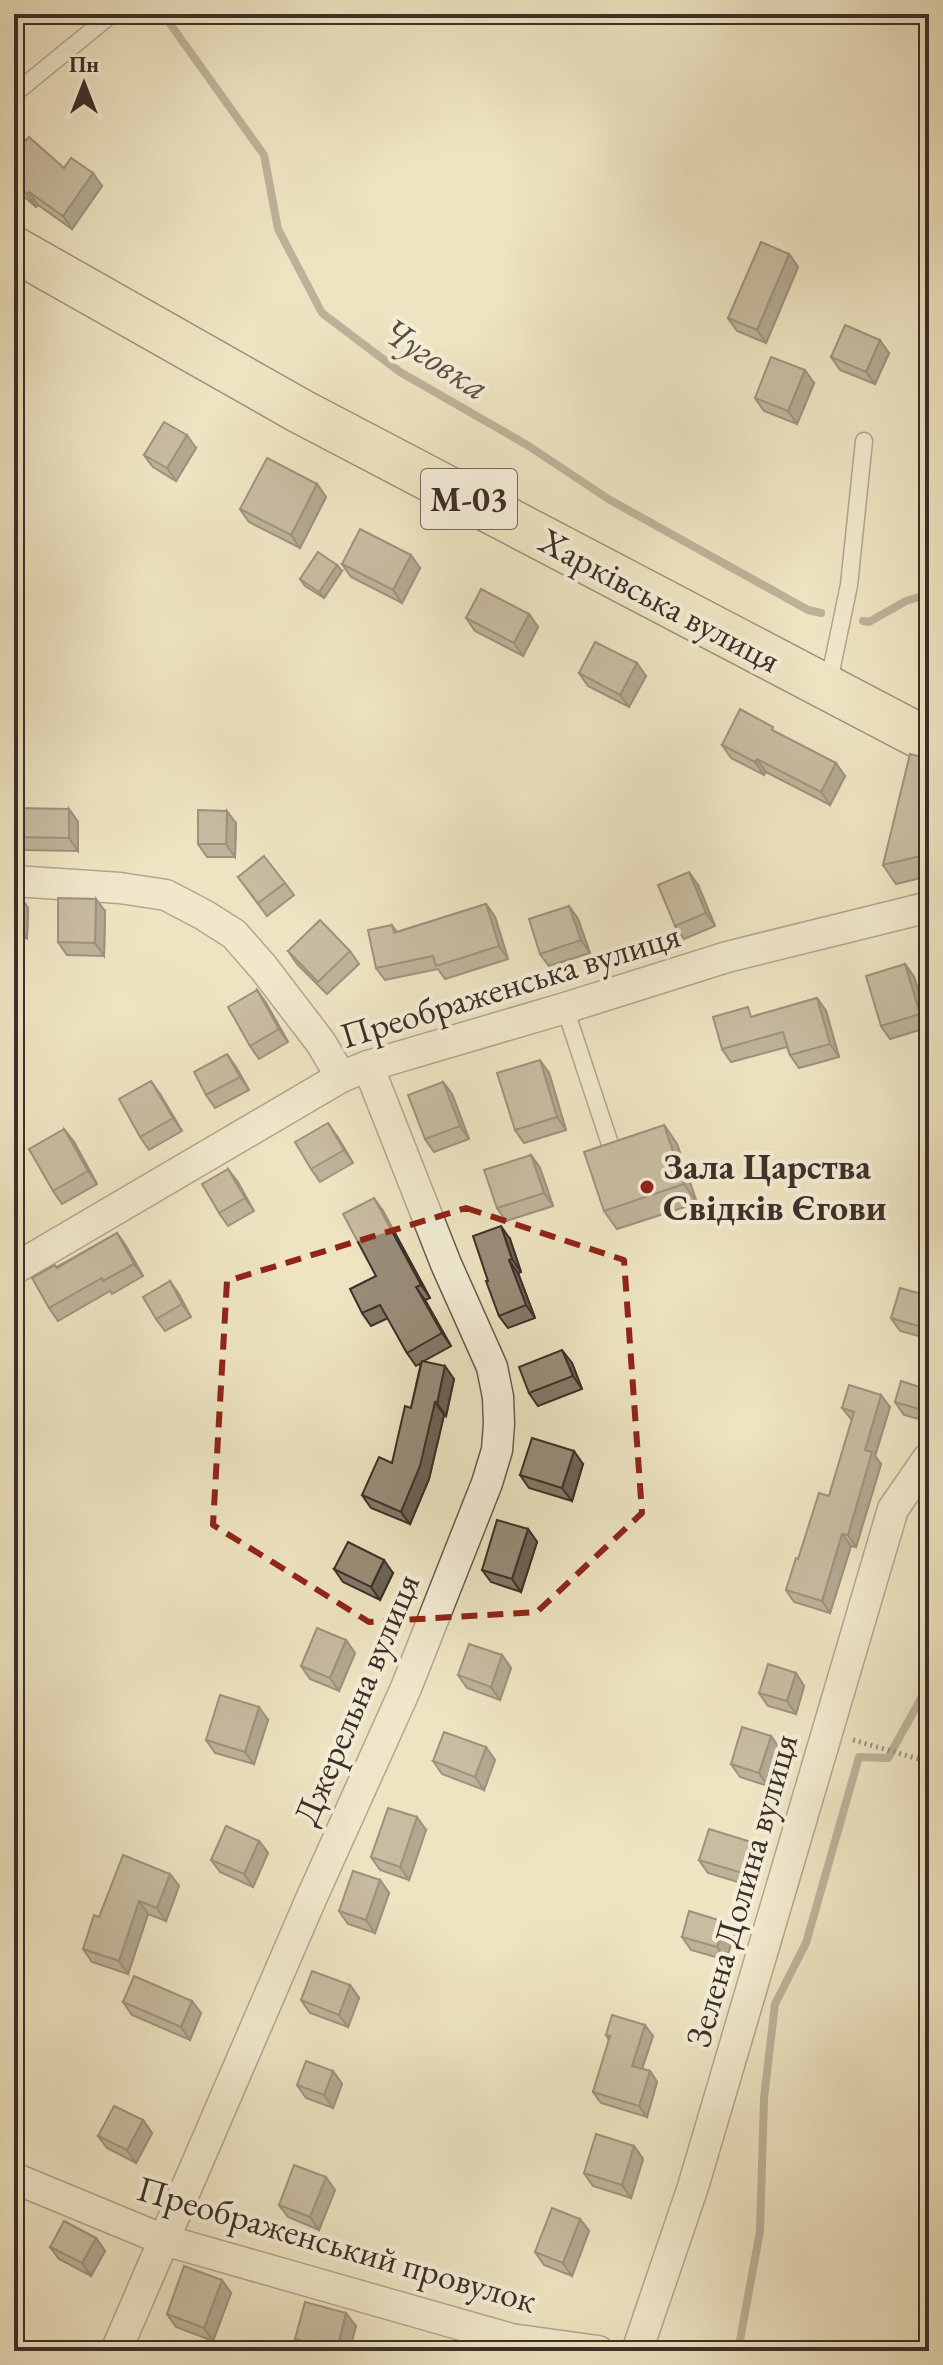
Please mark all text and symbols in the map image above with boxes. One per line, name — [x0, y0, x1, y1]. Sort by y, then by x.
north arrow — [44, 44, 124, 124]
text: Пн — [69, 50, 99, 79]
water label: Чуговка — [373, 305, 499, 411]
road number: М-03 — [421, 469, 517, 529]
street label: Харківська вулиця — [530, 516, 789, 683]
street label: Преображенська вулиця — [334, 911, 686, 1059]
place label: Зала Царства Свідків Єгови — [663, 1143, 887, 1231]
marker: Зала Царства Свідків Єгови — [638, 1178, 656, 1196]
street label: Джерельна вулиця — [282, 1566, 430, 1832]
street label: Зелена Долина вулиця — [674, 1728, 808, 2052]
street label: Преображенський провулок — [132, 2164, 542, 2324]

